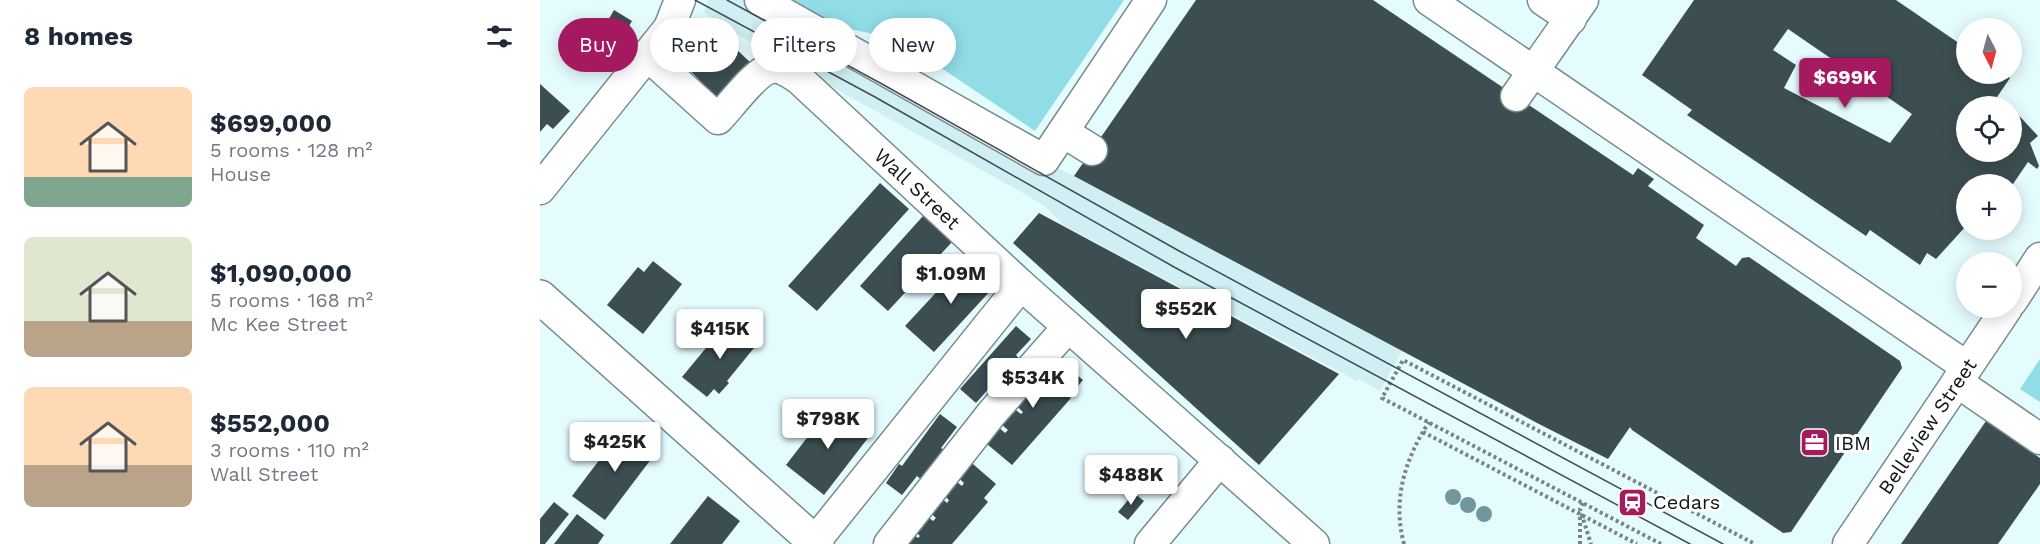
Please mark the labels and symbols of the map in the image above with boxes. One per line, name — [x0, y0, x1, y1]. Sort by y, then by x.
north arrow — [1956, 18, 2022, 84]
pin: $699K — [1803, 58, 1887, 109]
street label: Wall Street — [869, 143, 966, 235]
pin: $1.09M — [902, 254, 1000, 305]
pin: $552K — [1144, 289, 1228, 340]
pin: $415K — [678, 309, 762, 360]
street label: Belleview Street — [1873, 353, 1982, 499]
pin: $534K — [991, 358, 1075, 409]
pin: $798K — [786, 399, 870, 450]
pin: $425K — [573, 422, 657, 473]
office icon: IBM — [1798, 427, 1830, 459]
place label: IBM — [1835, 431, 1871, 455]
pin: $488K — [1089, 455, 1173, 506]
station icon: Cedars — [1616, 486, 1648, 518]
place label: Cedars — [1653, 490, 1720, 514]

